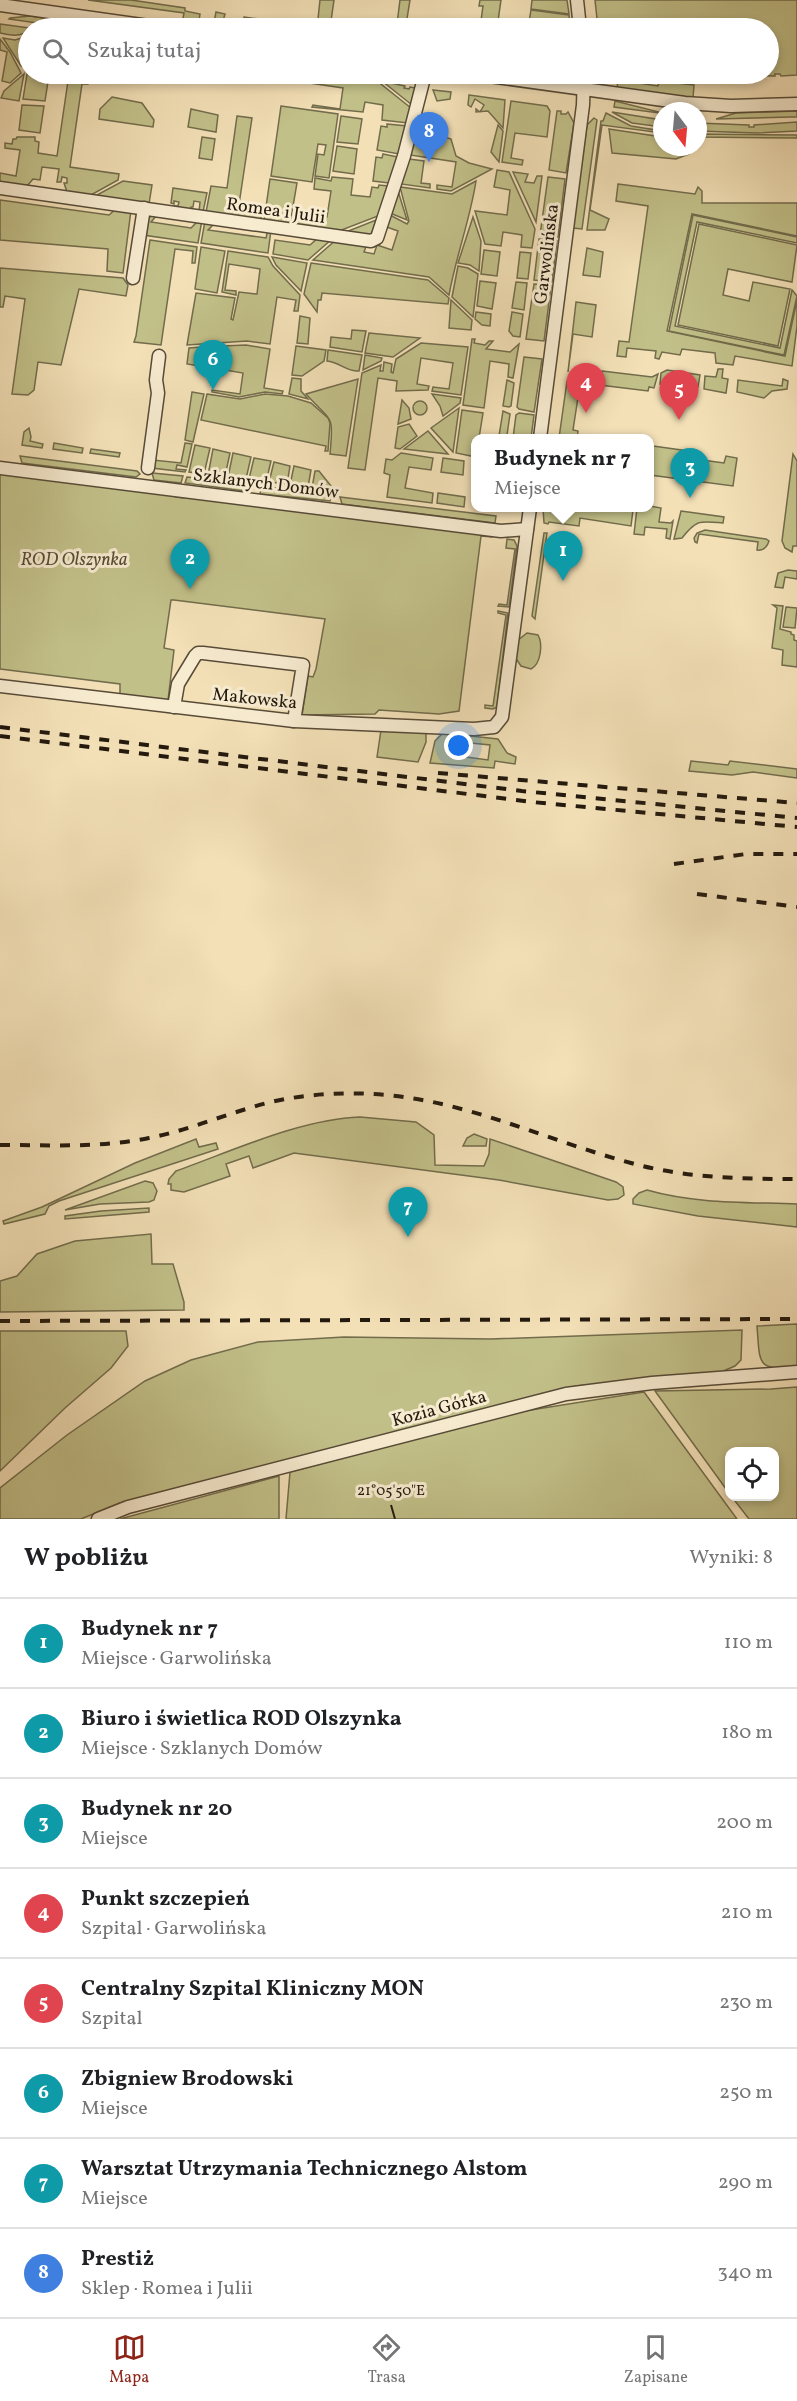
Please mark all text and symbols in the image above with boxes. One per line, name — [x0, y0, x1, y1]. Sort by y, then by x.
search box — [18, 18, 779, 84]
icon: search — [39, 35, 72, 68]
text: Szukaj tutaj — [87, 36, 201, 67]
north arrow — [653, 102, 707, 156]
pin: 8 — [410, 112, 448, 162]
street label: Romea i Julii — [225, 192, 327, 231]
street label: Garwolińska — [529, 203, 566, 306]
pin: 6 — [194, 340, 232, 390]
pin: 4 — [566, 364, 606, 413]
pin: 5 — [660, 370, 698, 420]
popup — [471, 434, 654, 512]
text: Budynek nr 7 — [494, 444, 631, 475]
pin: 3 — [670, 448, 710, 498]
street label: Szklanych Domów — [192, 463, 340, 506]
text: Miejsce — [494, 475, 561, 503]
pin: 1 — [544, 532, 582, 581]
pin: 2 — [170, 540, 210, 589]
park label: ROD Olszynka — [21, 548, 127, 573]
street label: Makowska — [211, 683, 298, 716]
your location — [444, 731, 473, 760]
pin: 7 — [388, 1188, 428, 1237]
street label: Kozia Górka — [389, 1385, 490, 1434]
map controls — [725, 1447, 779, 1501]
button: locate — [725, 1447, 779, 1501]
text: 21°05'50"E — [357, 1481, 425, 1502]
text: W pobliżu — [24, 1540, 148, 1576]
text: Wyniki: 8 — [689, 1544, 773, 1572]
text: Budynek nr 7 — [81, 1614, 218, 1645]
text: 1 — [39, 1629, 48, 1657]
text: 110 m — [724, 1629, 773, 1657]
text: Miejsce · Garwolińska — [81, 1645, 272, 1673]
text: Biuro i świetlica ROD Olszynka — [81, 1704, 402, 1735]
text: 2 — [38, 1719, 49, 1747]
text: 180 m — [721, 1719, 773, 1747]
text: Miejsce · Szklanych Domów — [81, 1735, 323, 1763]
text: Budynek nr 20 — [81, 1794, 232, 1825]
text: 3 — [38, 1809, 49, 1837]
text: 200 m — [716, 1809, 773, 1837]
text: Miejsce — [81, 1825, 148, 1853]
text: Punkt szczepień — [81, 1884, 250, 1915]
text: 4 — [37, 1899, 50, 1927]
text: 210 m — [721, 1899, 773, 1927]
text: Szpital · Garwolińska — [81, 1915, 266, 1943]
text: Centralny Szpital Kliniczny MON — [81, 1974, 424, 2005]
text: 5 — [39, 1989, 48, 2017]
text: 230 m — [719, 1989, 773, 2017]
text: Szpital — [81, 2005, 143, 2033]
text: Zbigniew Brodowski — [81, 2064, 294, 2095]
text: 6 — [38, 2079, 49, 2107]
text: 250 m — [719, 2079, 773, 2107]
text: Miejsce — [81, 2095, 148, 2123]
text: Warsztat Utrzymania Technicznego Alstom — [81, 2154, 528, 2185]
text: 7 — [39, 2169, 48, 2197]
text: 290 m — [718, 2169, 773, 2197]
text: Miejsce — [81, 2185, 148, 2213]
text: Prestiż — [81, 2244, 154, 2275]
text: 8 — [38, 2259, 49, 2287]
text: 340 m — [717, 2259, 773, 2287]
text: Sklep · Romea i Julii — [81, 2275, 253, 2303]
tab: Mapa — [109, 2331, 149, 2389]
tab: Trasa — [367, 2331, 406, 2389]
tab: Zapisane — [624, 2331, 688, 2389]

